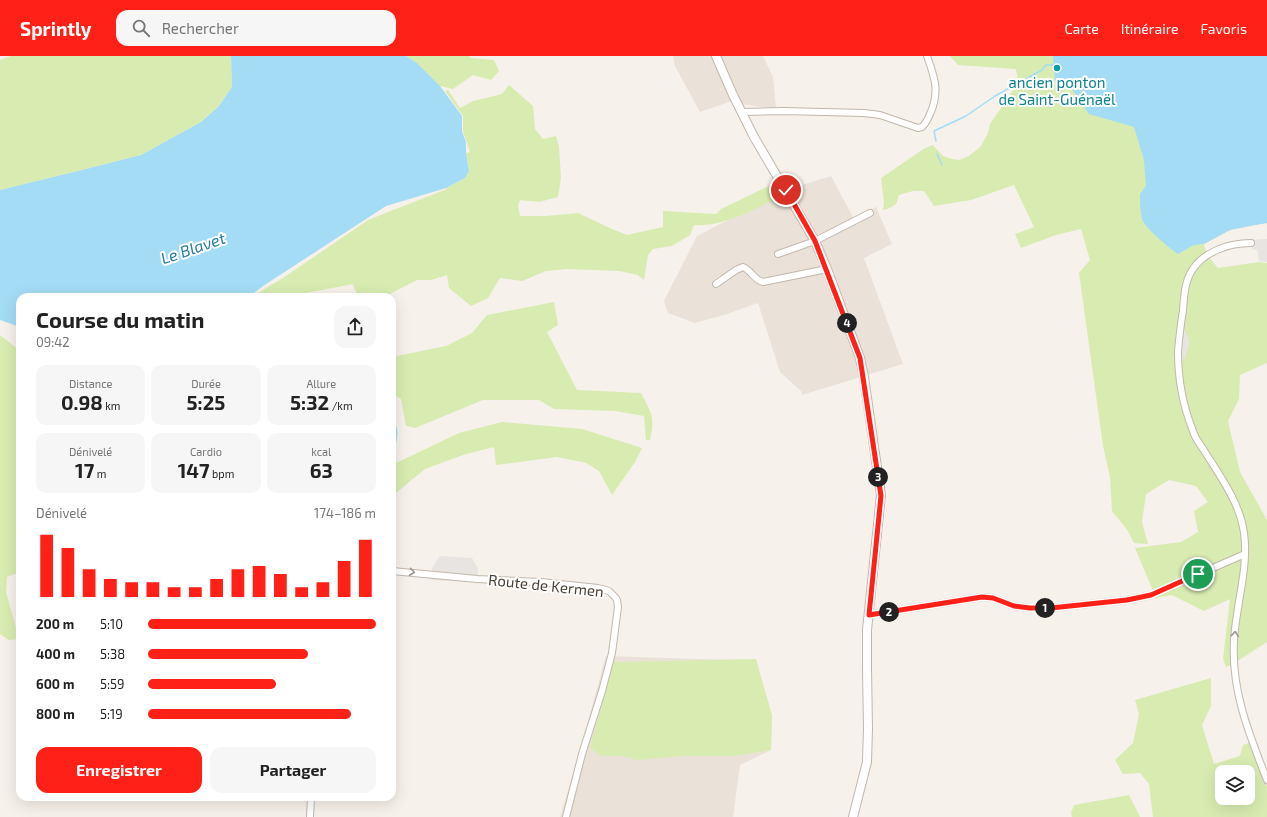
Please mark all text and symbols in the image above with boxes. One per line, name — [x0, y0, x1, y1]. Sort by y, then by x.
search box — [116, 10, 396, 46]
text: Sprintly — [20, 17, 92, 40]
icon: search — [130, 17, 152, 39]
text: Rechercher — [162, 19, 239, 37]
text: Carte — [1065, 20, 1099, 37]
text: Itinéraire — [1121, 20, 1179, 37]
text: Favoris — [1201, 20, 1247, 37]
marker: ancien ponton de Saint-Guénaël — [1052, 63, 1062, 73]
place label: ancien ponton de Saint-Guénaël — [999, 73, 1116, 108]
pin — [769, 173, 803, 207]
icon: check — [775, 179, 797, 201]
water label: Le Blavet — [158, 227, 229, 267]
text: Course du matin — [36, 306, 204, 332]
button: share — [334, 306, 376, 348]
pin: 4 — [837, 313, 857, 333]
text: 4 — [843, 316, 851, 329]
text: 09:42 — [36, 334, 70, 350]
text: Distance — [69, 377, 112, 390]
text: Durée — [191, 377, 221, 390]
text: Allure — [306, 377, 336, 390]
text: 0.98 — [61, 390, 103, 414]
text: 5:25 — [187, 390, 225, 414]
text: 5:32 — [290, 390, 329, 414]
text: km — [103, 399, 120, 412]
text: /km — [329, 399, 353, 412]
text: Dénivelé — [69, 445, 112, 458]
text: Cardio — [190, 445, 222, 458]
text: kcal — [311, 445, 331, 458]
text: 17 — [75, 458, 94, 482]
text: 147 — [178, 458, 210, 482]
text: 63 — [310, 458, 333, 482]
text: m — [94, 467, 106, 480]
text: bpm — [210, 467, 234, 480]
pin: 3 — [868, 467, 888, 487]
text: 3 — [875, 470, 881, 483]
text: Dénivelé — [36, 505, 87, 521]
text: 174–186 m — [314, 505, 376, 521]
pin — [1181, 557, 1215, 591]
icon: arrive — [1187, 563, 1209, 585]
one-way arrow — [409, 568, 415, 577]
street label: Route de Kermen — [487, 570, 605, 600]
pin: 1 — [1035, 598, 1055, 618]
text: 1 — [1043, 601, 1047, 614]
pin: 2 — [879, 602, 899, 622]
text: 2 — [886, 605, 892, 618]
text: 200 m — [36, 616, 74, 632]
text: 5:10 — [100, 616, 123, 632]
one-way arrow — [1230, 630, 1239, 637]
text: 400 m — [36, 646, 75, 662]
text: 5:38 — [100, 646, 125, 662]
text: 600 m — [36, 676, 74, 692]
text: 5:59 — [100, 676, 124, 692]
text: 800 m — [36, 706, 75, 722]
text: 5:19 — [100, 706, 123, 722]
button: Enregistrer — [36, 747, 202, 793]
button: Partager — [210, 747, 376, 793]
map controls — [1215, 765, 1255, 805]
button: layers — [1215, 765, 1255, 805]

